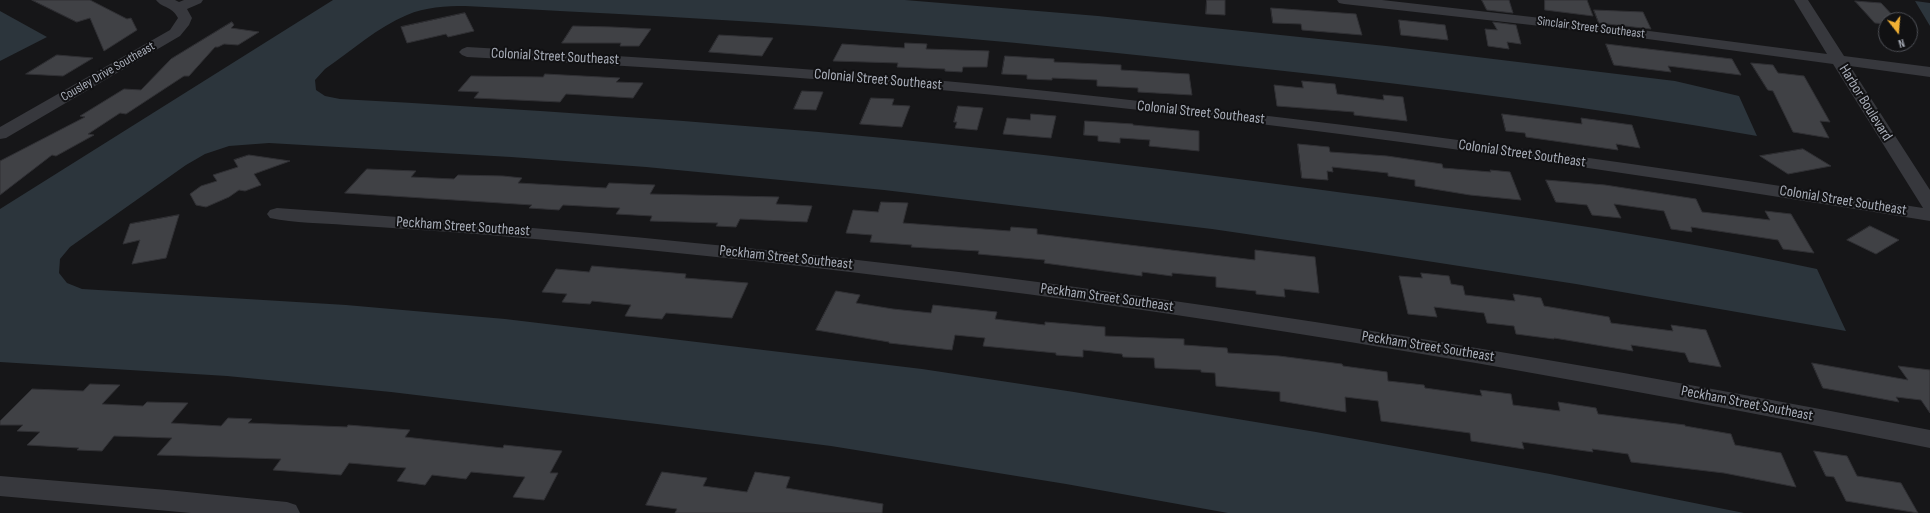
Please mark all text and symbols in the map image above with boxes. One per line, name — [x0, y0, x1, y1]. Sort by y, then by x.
north arrow — [1878, 12, 1918, 52]
street label: Sinclair Street Southeast — [1536, 14, 1646, 42]
text: N — [1897, 36, 1906, 50]
street label: Cousley Drive Southeast — [58, 39, 158, 105]
street label: Colonial Street Southeast — [490, 45, 620, 69]
street label: Harbor Boulevard — [1834, 62, 1896, 144]
street label: Colonial Street Southeast — [813, 65, 943, 95]
street label: Colonial Street Southeast — [1136, 97, 1266, 129]
street label: Colonial Street Southeast — [1457, 136, 1587, 172]
street label: Colonial Street Southeast — [1778, 182, 1908, 220]
street label: Peckham Street Southeast — [396, 213, 530, 241]
street label: Peckham Street Southeast — [718, 242, 854, 274]
street label: Peckham Street Southeast — [1039, 280, 1175, 316]
street label: Peckham Street Southeast — [1360, 328, 1496, 366]
street label: Peckham Street Southeast — [1680, 382, 1814, 426]

